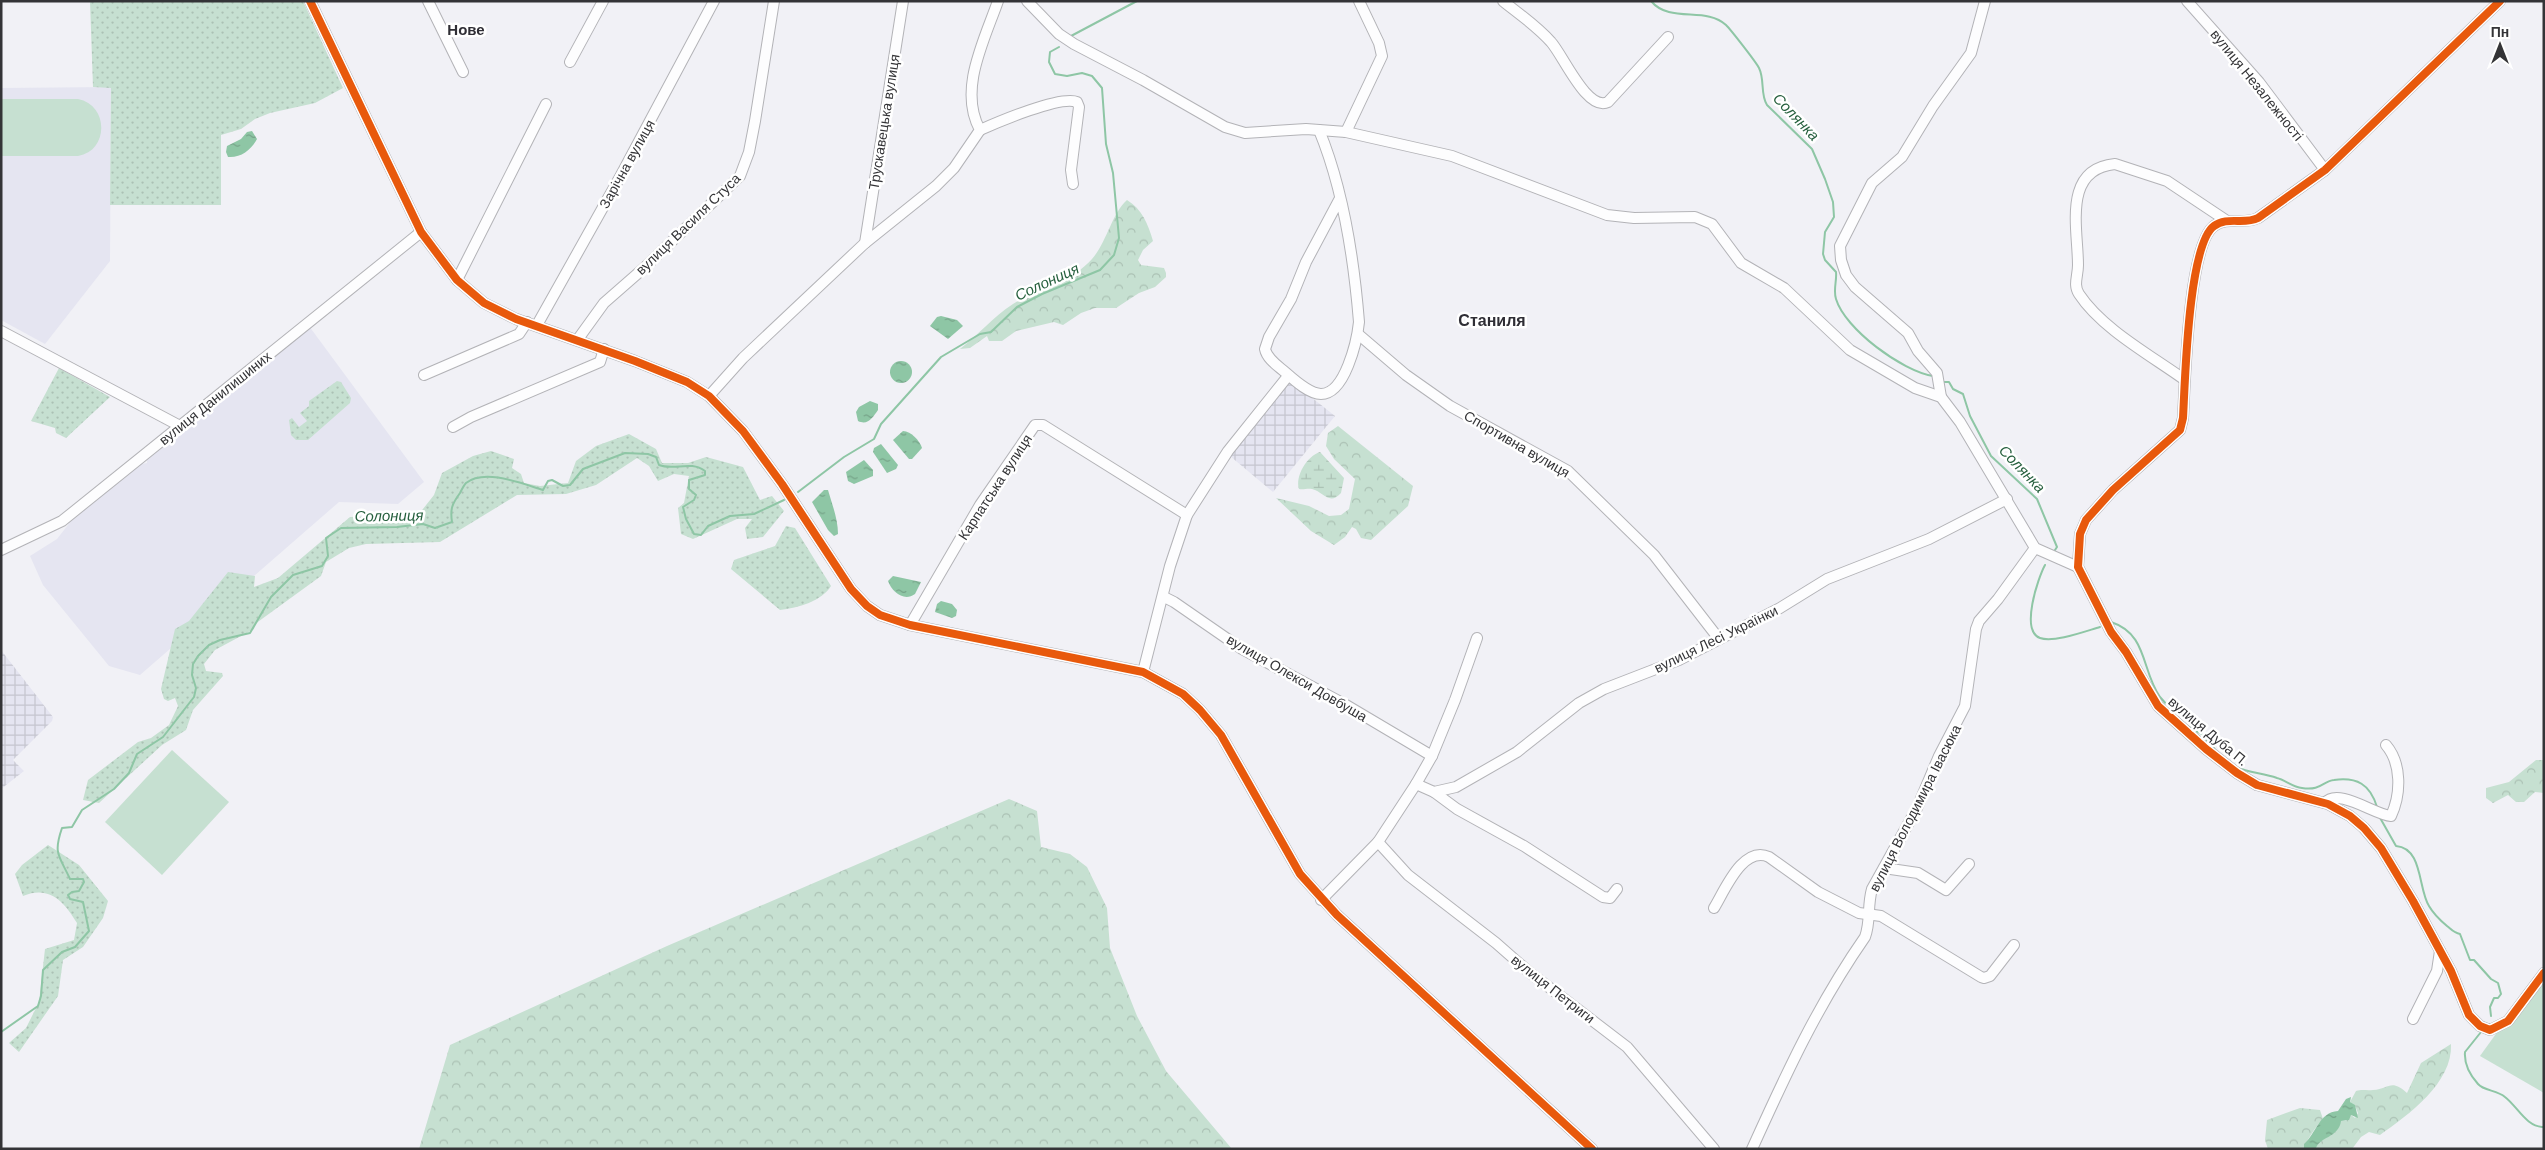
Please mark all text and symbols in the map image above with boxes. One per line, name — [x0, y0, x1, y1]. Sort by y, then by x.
district label: Нове — [447, 20, 485, 40]
north arrow — [2475, 20, 2525, 70]
text: Пн — [2491, 23, 2509, 41]
street label: вулиця Незалежності — [2207, 26, 2307, 144]
street label: Трускавецька вулиця — [864, 53, 904, 191]
water label: Солянка — [1768, 89, 1824, 145]
street label: Зарічна вулиця — [595, 116, 659, 212]
street label: вулиця Василя Стуса — [632, 169, 744, 279]
water label: Солониця — [1012, 258, 1082, 306]
district label: Станиля — [1458, 310, 1526, 331]
street label: вулиця Данилишиних — [155, 347, 275, 449]
street label: Спортивна вулиця — [1461, 406, 1573, 482]
street label: Карпатська вулиця — [954, 431, 1036, 543]
water label: Солянка — [1994, 441, 2050, 497]
water label: Солониця — [354, 505, 424, 527]
street label: вулиця Лесі Українки — [1651, 601, 1781, 677]
street label: вулиця Олекси Довбуша — [1224, 630, 1371, 726]
street label: вулиця Дуба П. — [2165, 693, 2252, 770]
street label: вулиця Володимира Івасюка — [1865, 721, 1965, 895]
street label: вулиця Петриги — [1507, 951, 1599, 1027]

